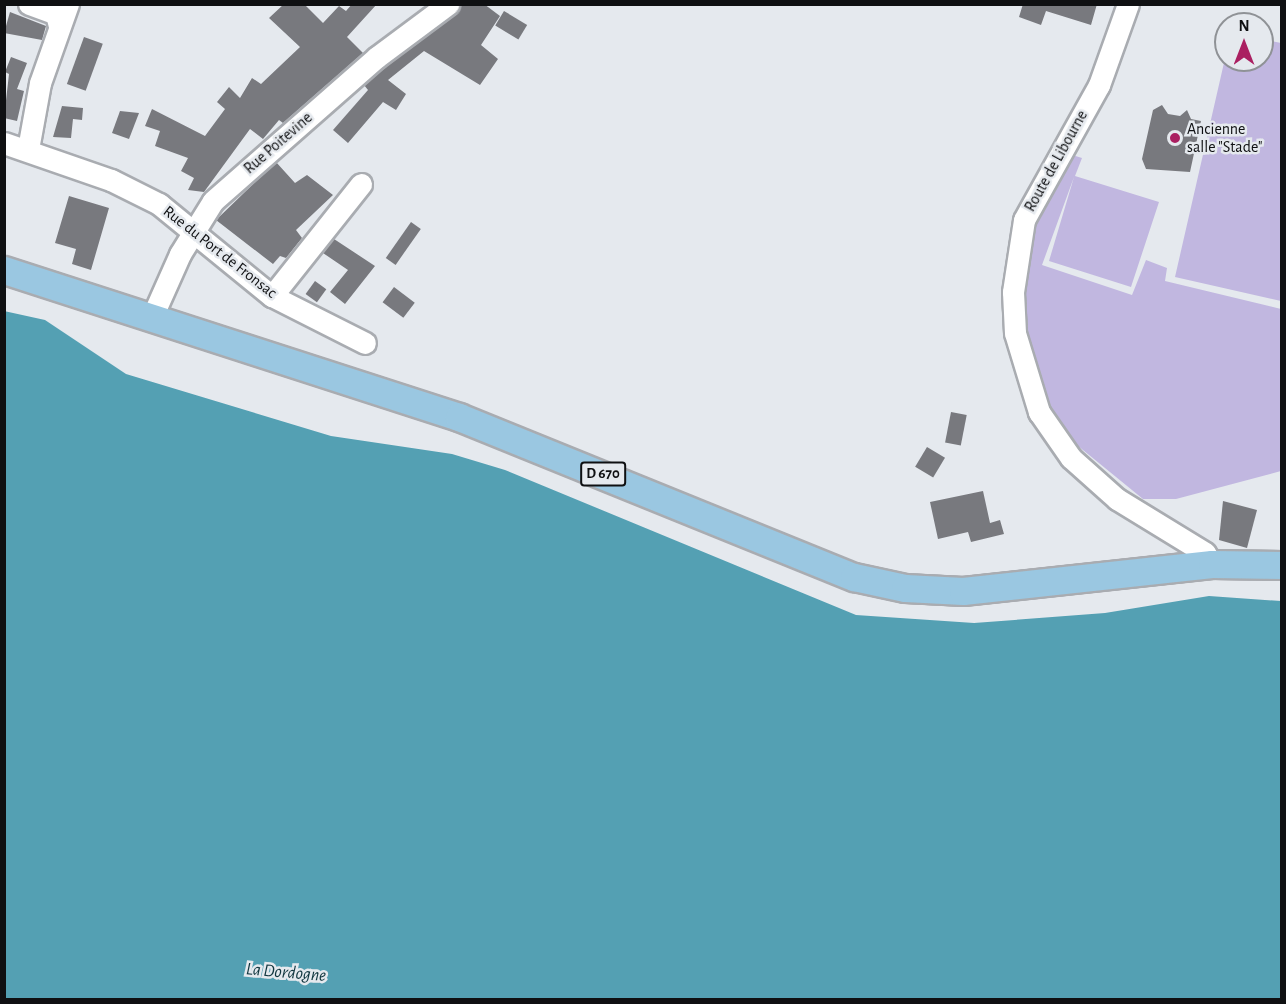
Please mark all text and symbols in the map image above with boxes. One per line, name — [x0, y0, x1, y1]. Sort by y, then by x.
north arrow — [1214, 12, 1274, 72]
text: N — [1238, 18, 1250, 34]
street label: Route de Libourne — [1020, 107, 1092, 215]
street label: Rue Poitevine — [240, 108, 316, 178]
place label: Ancienne salle "Stade" — [1187, 119, 1263, 157]
marker: Ancienne salle "Stade" — [1168, 131, 1182, 145]
street label: Rue du Port de Fronsac — [159, 202, 281, 302]
road number: D 670 — [579, 462, 627, 486]
water label: La Dordogne — [245, 959, 327, 987]

